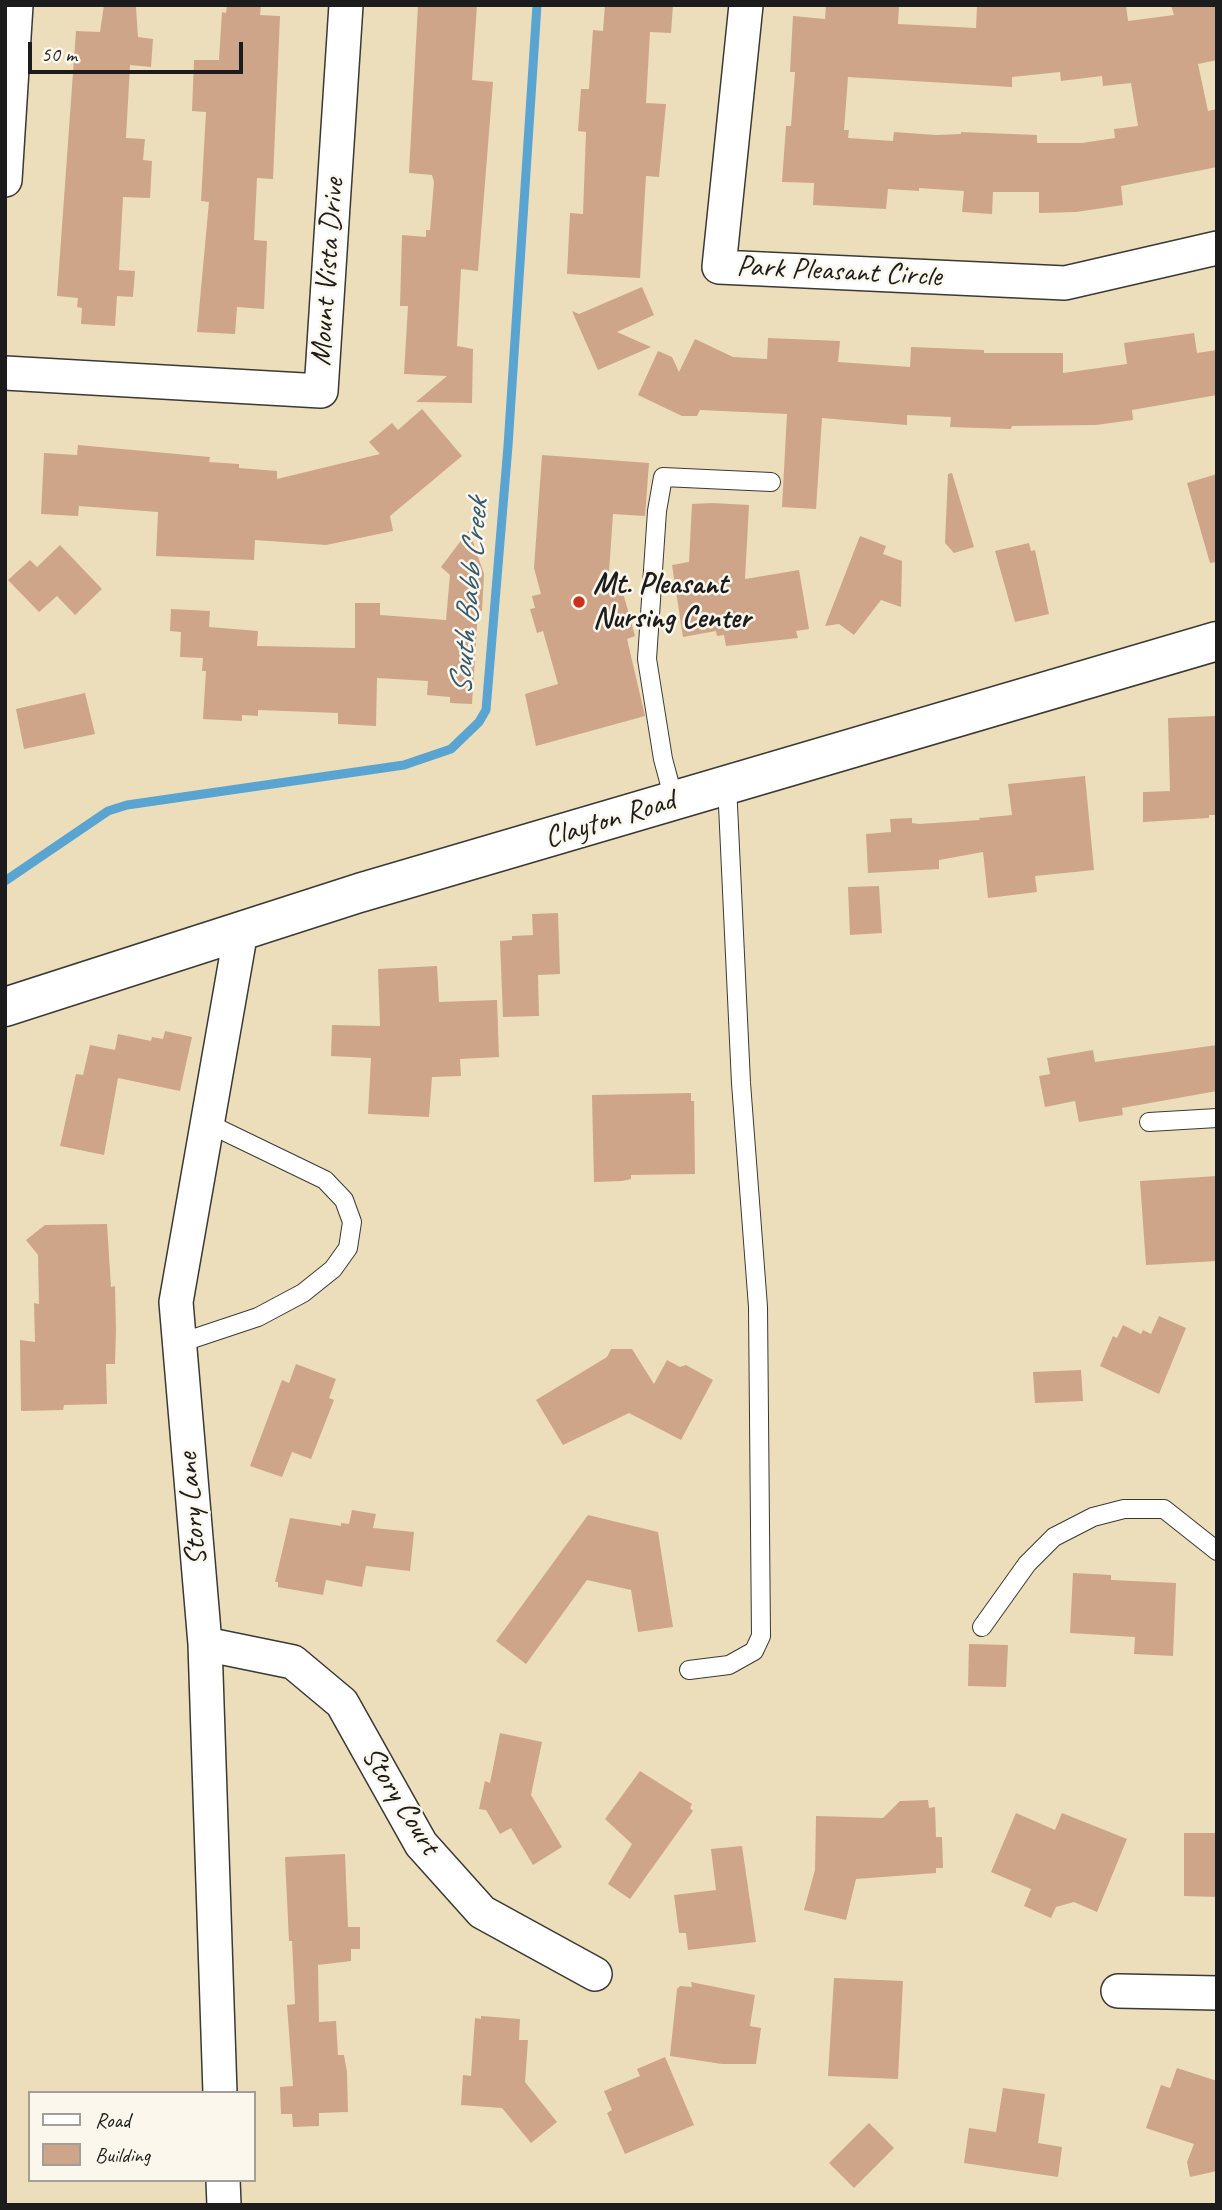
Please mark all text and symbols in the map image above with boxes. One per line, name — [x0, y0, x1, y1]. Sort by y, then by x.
scale bar — [32, 28, 247, 72]
text: 50 m — [41, 41, 77, 67]
street label: Mount Vista Drive — [303, 177, 353, 367]
street label: Park Pleasant Circle — [736, 249, 942, 295]
water label: South Babb Creek — [442, 497, 498, 697]
place label: Mt. Pleasant Nursing Center — [593, 567, 751, 638]
marker: Mt. Pleasant Nursing Center — [571, 594, 587, 610]
street label: Clayton Road — [541, 783, 679, 857]
street label: Story Lane — [170, 1451, 216, 1567]
street label: Story Court — [353, 1740, 447, 1862]
legend — [28, 2091, 256, 2182]
text: Road — [95, 2107, 130, 2133]
text: Building — [95, 2142, 150, 2168]

